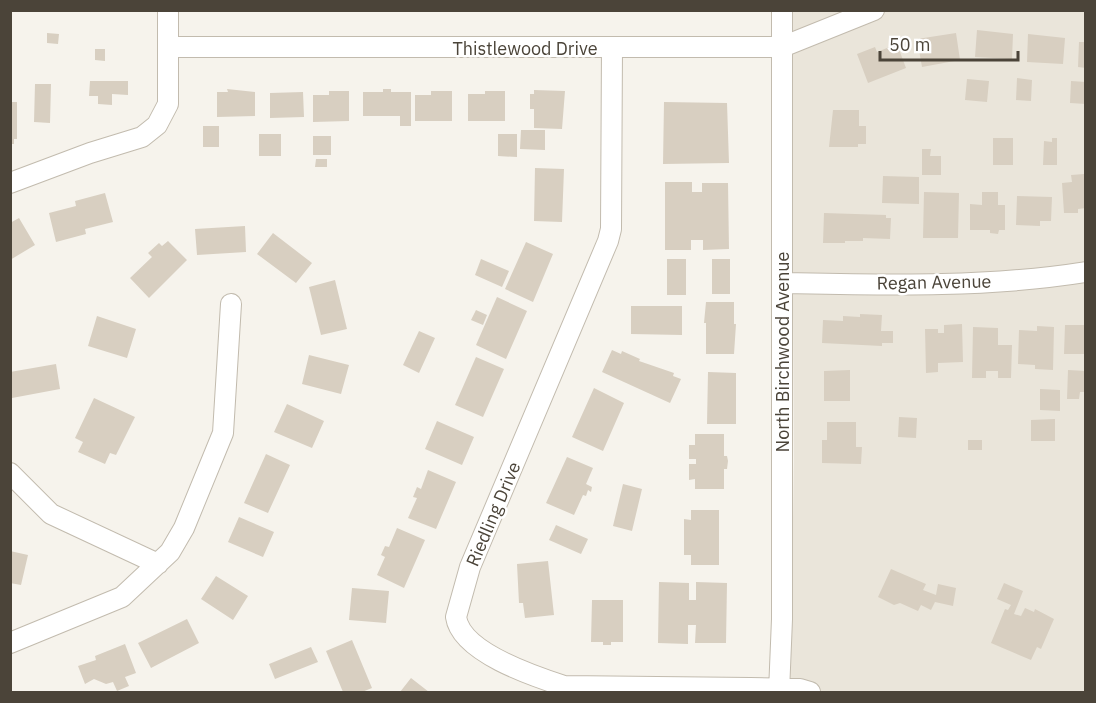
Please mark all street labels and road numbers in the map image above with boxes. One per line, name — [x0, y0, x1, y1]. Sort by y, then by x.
street label: Thistlewood Drive — [452, 37, 598, 60]
street label: North Birchwood Avenue — [771, 251, 794, 452]
street label: Regan Avenue — [876, 269, 992, 294]
street label: Riedling Drive — [461, 458, 525, 570]

